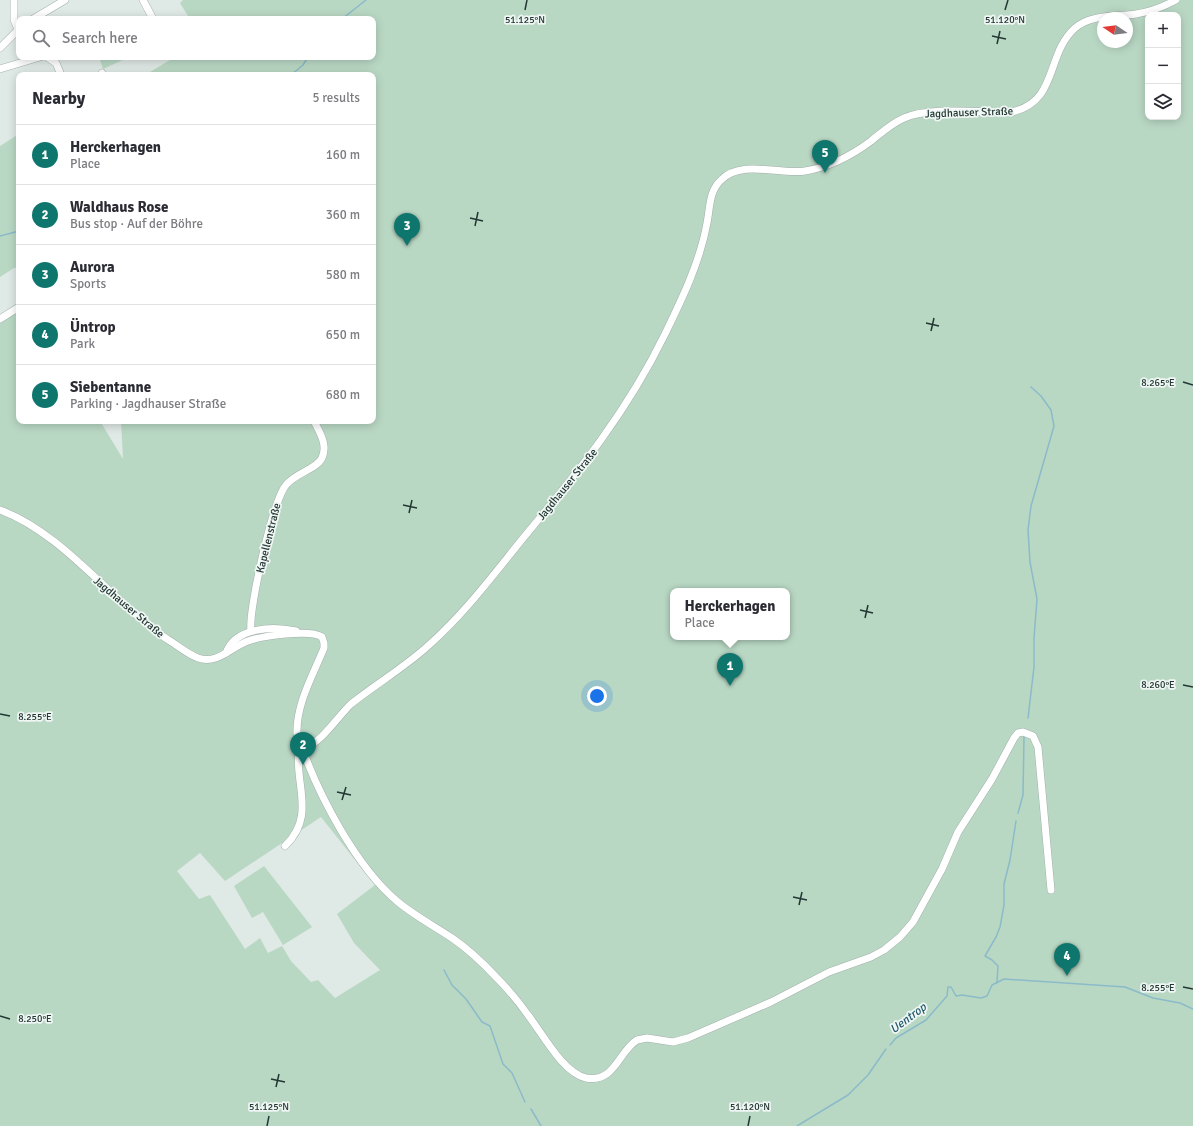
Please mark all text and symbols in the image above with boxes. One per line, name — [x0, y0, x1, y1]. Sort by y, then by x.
north arrow — [1097, 12, 1133, 48]
map controls — [1145, 12, 1181, 120]
button: + — [1145, 12, 1181, 48]
text: 51.125°N — [505, 14, 545, 26]
text: 51.120°N — [985, 14, 1025, 26]
search box — [16, 16, 376, 60]
icon: search — [30, 27, 52, 49]
text: Search here — [62, 29, 138, 47]
button: − — [1145, 48, 1181, 84]
button: layers — [1145, 84, 1181, 120]
text: Nearby — [32, 88, 85, 109]
text: 5 results — [312, 90, 360, 106]
street label: Jagdhauser Straße — [925, 104, 1013, 121]
text: Herckerhagen — [70, 138, 161, 156]
pin: 5 — [812, 140, 838, 173]
text: 1 — [41, 147, 49, 163]
text: 160 m — [326, 147, 360, 163]
text: Place — [70, 156, 100, 172]
text: Waldhaus Rose — [70, 198, 168, 216]
text: 2 — [41, 207, 49, 223]
text: 360 m — [326, 207, 360, 223]
pin: 3 — [394, 213, 420, 246]
text: Bus stop · Auf der Böhre — [70, 216, 203, 232]
text: Aurora — [70, 258, 115, 276]
text: 3 — [41, 267, 49, 283]
text: 580 m — [326, 267, 360, 283]
text: Sports — [70, 276, 106, 292]
text: Üntrop — [70, 318, 116, 336]
text: 4 — [41, 327, 49, 343]
text: 650 m — [326, 327, 360, 343]
text: Park — [70, 336, 95, 352]
text: 8.265°E — [1141, 377, 1175, 389]
text: Siebentanne — [70, 378, 151, 396]
text: 5 — [41, 387, 49, 403]
text: 680 m — [326, 387, 360, 403]
text: Parking · Jagdhauser Straße — [70, 396, 226, 412]
street label: Jagdhauser Straße — [535, 446, 600, 523]
street label: Kapellenstraße — [253, 502, 283, 575]
street label: Jagdhauser Straße — [91, 574, 167, 641]
popup — [670, 588, 790, 640]
text: Herckerhagen — [684, 597, 776, 615]
text: Place — [684, 615, 715, 631]
pin: 1 — [717, 653, 743, 686]
text: 8.260°E — [1141, 679, 1175, 691]
your location — [587, 686, 607, 706]
text: 8.255°E — [18, 711, 52, 723]
pin: 2 — [290, 732, 316, 765]
pin: 4 — [1054, 943, 1080, 976]
text: 8.255°E — [1141, 982, 1175, 994]
water label: Uentrop — [887, 1000, 930, 1037]
text: 8.250°E — [18, 1013, 52, 1025]
text: 51.125°N — [249, 1101, 289, 1113]
text: 51.120°N — [730, 1101, 770, 1113]

